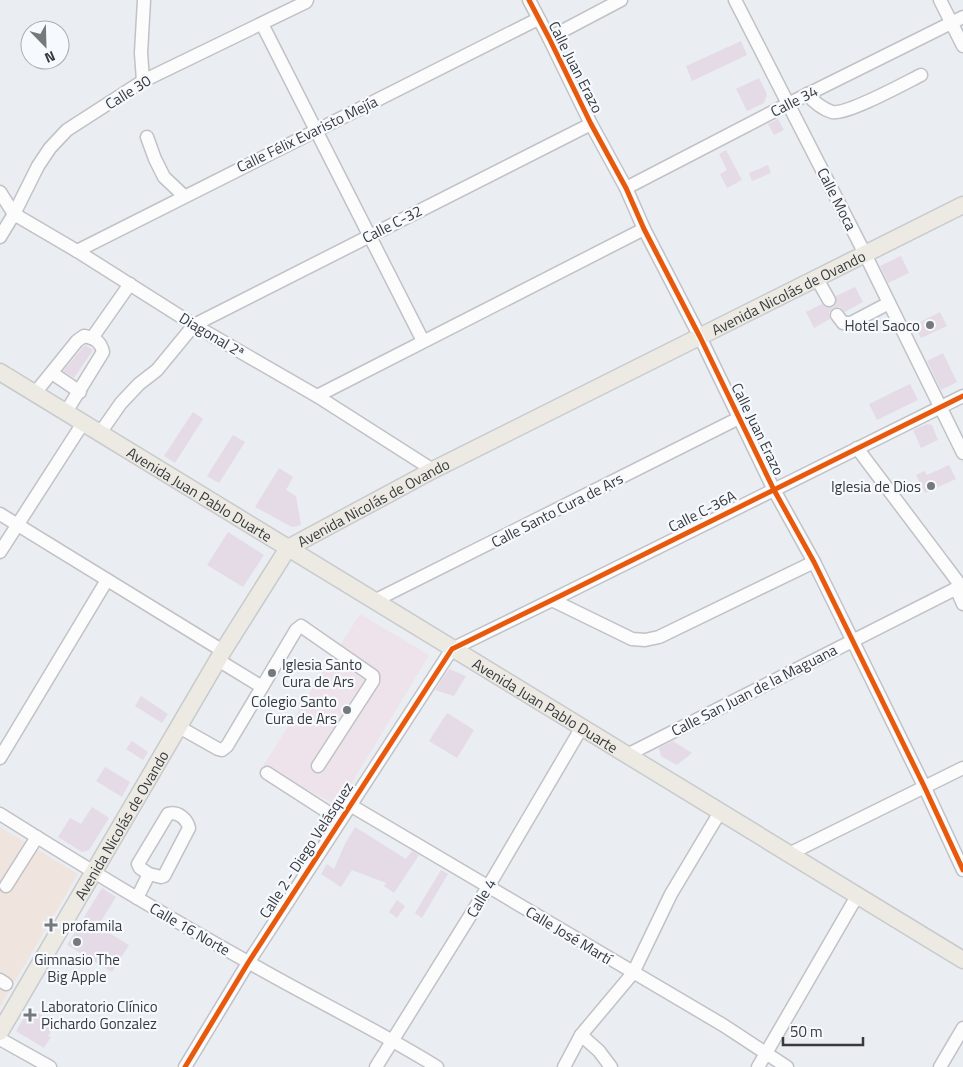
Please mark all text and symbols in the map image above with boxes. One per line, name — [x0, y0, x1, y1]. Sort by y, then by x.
street label: Calle Juan Erazo — [543, 17, 609, 117]
north arrow — [20, 20, 70, 70]
text: N — [42, 46, 59, 69]
street label: Calle 30 — [101, 69, 155, 115]
street label: Calle 34 — [766, 79, 822, 123]
street label: Calle Félix Evaristo Mejía — [233, 90, 382, 178]
street label: Calle Moca — [811, 163, 863, 235]
street label: Calle C-32 — [358, 199, 426, 249]
street label: Avenida Nicolás de Ovando — [707, 244, 869, 341]
street label: Diagonal 2ª — [175, 306, 249, 364]
place label: Hotel Saoco — [845, 314, 920, 337]
marker: Hotel Saoco — [924, 319, 936, 331]
street label: Calle Juan Erazo — [726, 379, 790, 479]
street label: Avenida Juan Pablo Duarte — [123, 441, 277, 547]
street label: Avenida Nicolás de Ovando — [293, 452, 453, 553]
street label: Calle Santo Cura de Ars — [487, 467, 627, 553]
place label: Iglesia de Dios — [831, 475, 921, 498]
marker: Iglesia de Dios — [925, 480, 937, 492]
street label: Calle C-36A — [664, 484, 740, 538]
street label: Calle San Juan de la Maguana — [667, 638, 841, 742]
street label: Avenida Juan Pablo Duarte — [468, 652, 623, 758]
place label: Iglesia Santo Cura de Ars — [282, 653, 362, 693]
marker: Iglesia Santo Cura de Ars — [266, 667, 278, 679]
place label: Colegio Santo Cura de Ars — [251, 690, 337, 730]
marker: Colegio Santo Cura de Ars — [341, 704, 353, 716]
street label: Avenida Nicolás de Ovando — [68, 746, 174, 904]
street label: Calle 2 - Diego Velásquez — [253, 777, 359, 923]
street label: Calle 4 — [460, 874, 502, 922]
street label: Calle 16 Norte — [145, 897, 235, 961]
street label: Calle José Martí — [521, 900, 618, 971]
place label: profamila — [62, 914, 123, 937]
marker: profamila — [44, 918, 58, 932]
marker: Gimnasio The Big Apple — [71, 936, 83, 948]
place label: Gimnasio The Big Apple — [34, 948, 120, 988]
place label: Laboratorio Clínico Pichardo Gonzalez — [41, 995, 158, 1035]
marker: Laboratorio Clínico Pichardo Gonzalez — [23, 1008, 37, 1022]
scale bar — [783, 1014, 863, 1046]
text: 50 m — [790, 1020, 823, 1043]

